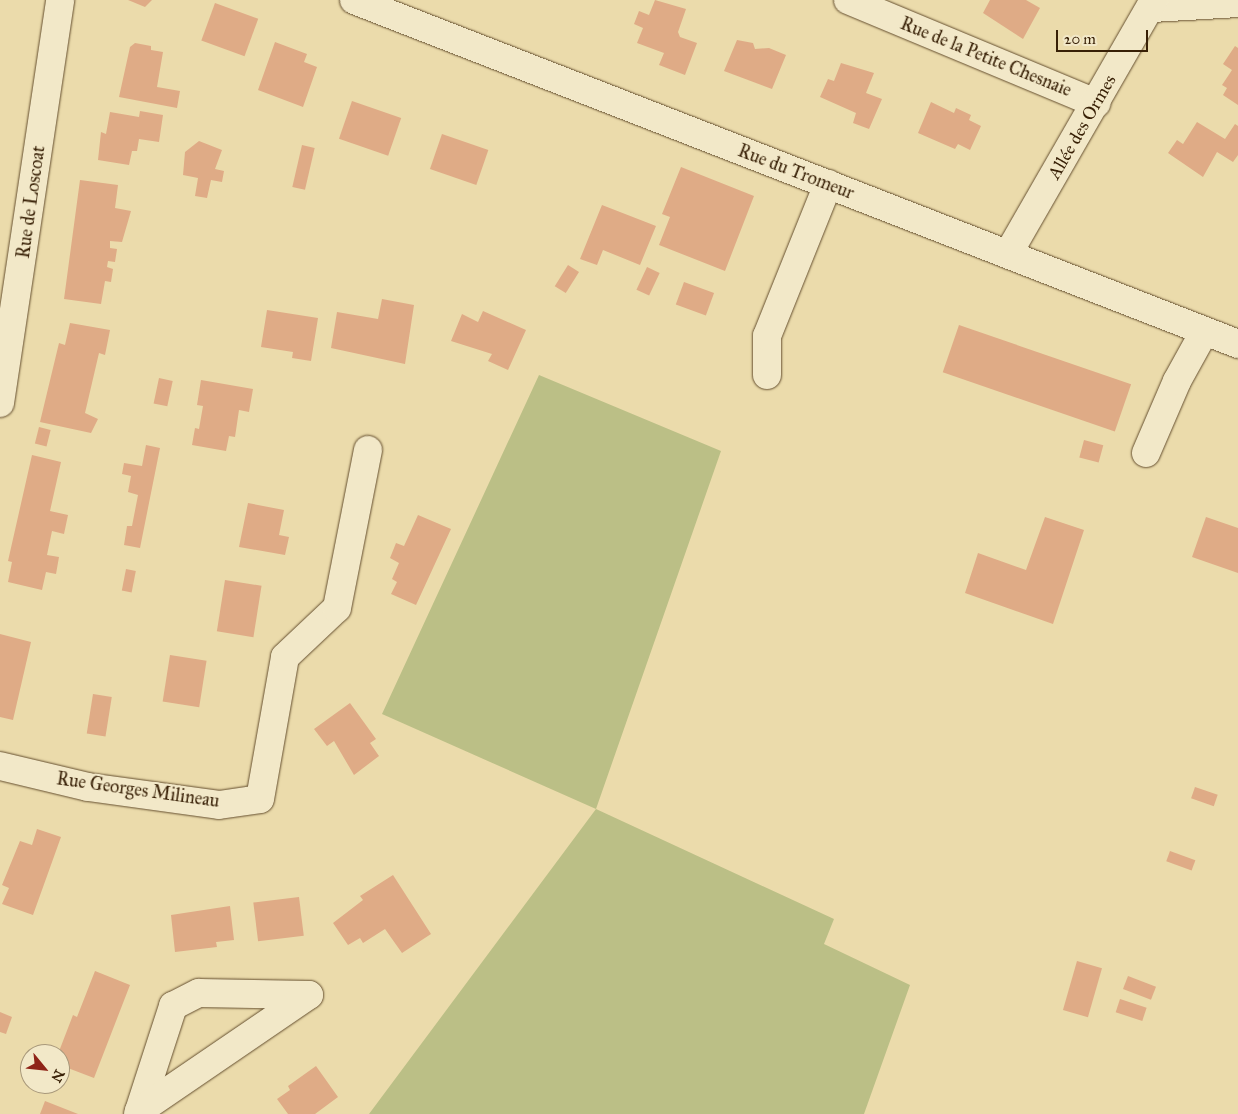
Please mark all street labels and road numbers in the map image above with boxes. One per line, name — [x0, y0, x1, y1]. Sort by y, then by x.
street label: Rue de la Petite Chesnaie — [897, 13, 1075, 101]
street label: Allée des Ormes — [1043, 71, 1121, 183]
street label: Rue du Tromeur — [735, 140, 857, 204]
street label: Rue de Loscoat — [12, 144, 50, 260]
street label: Rue Georges Milineau — [55, 768, 221, 812]

